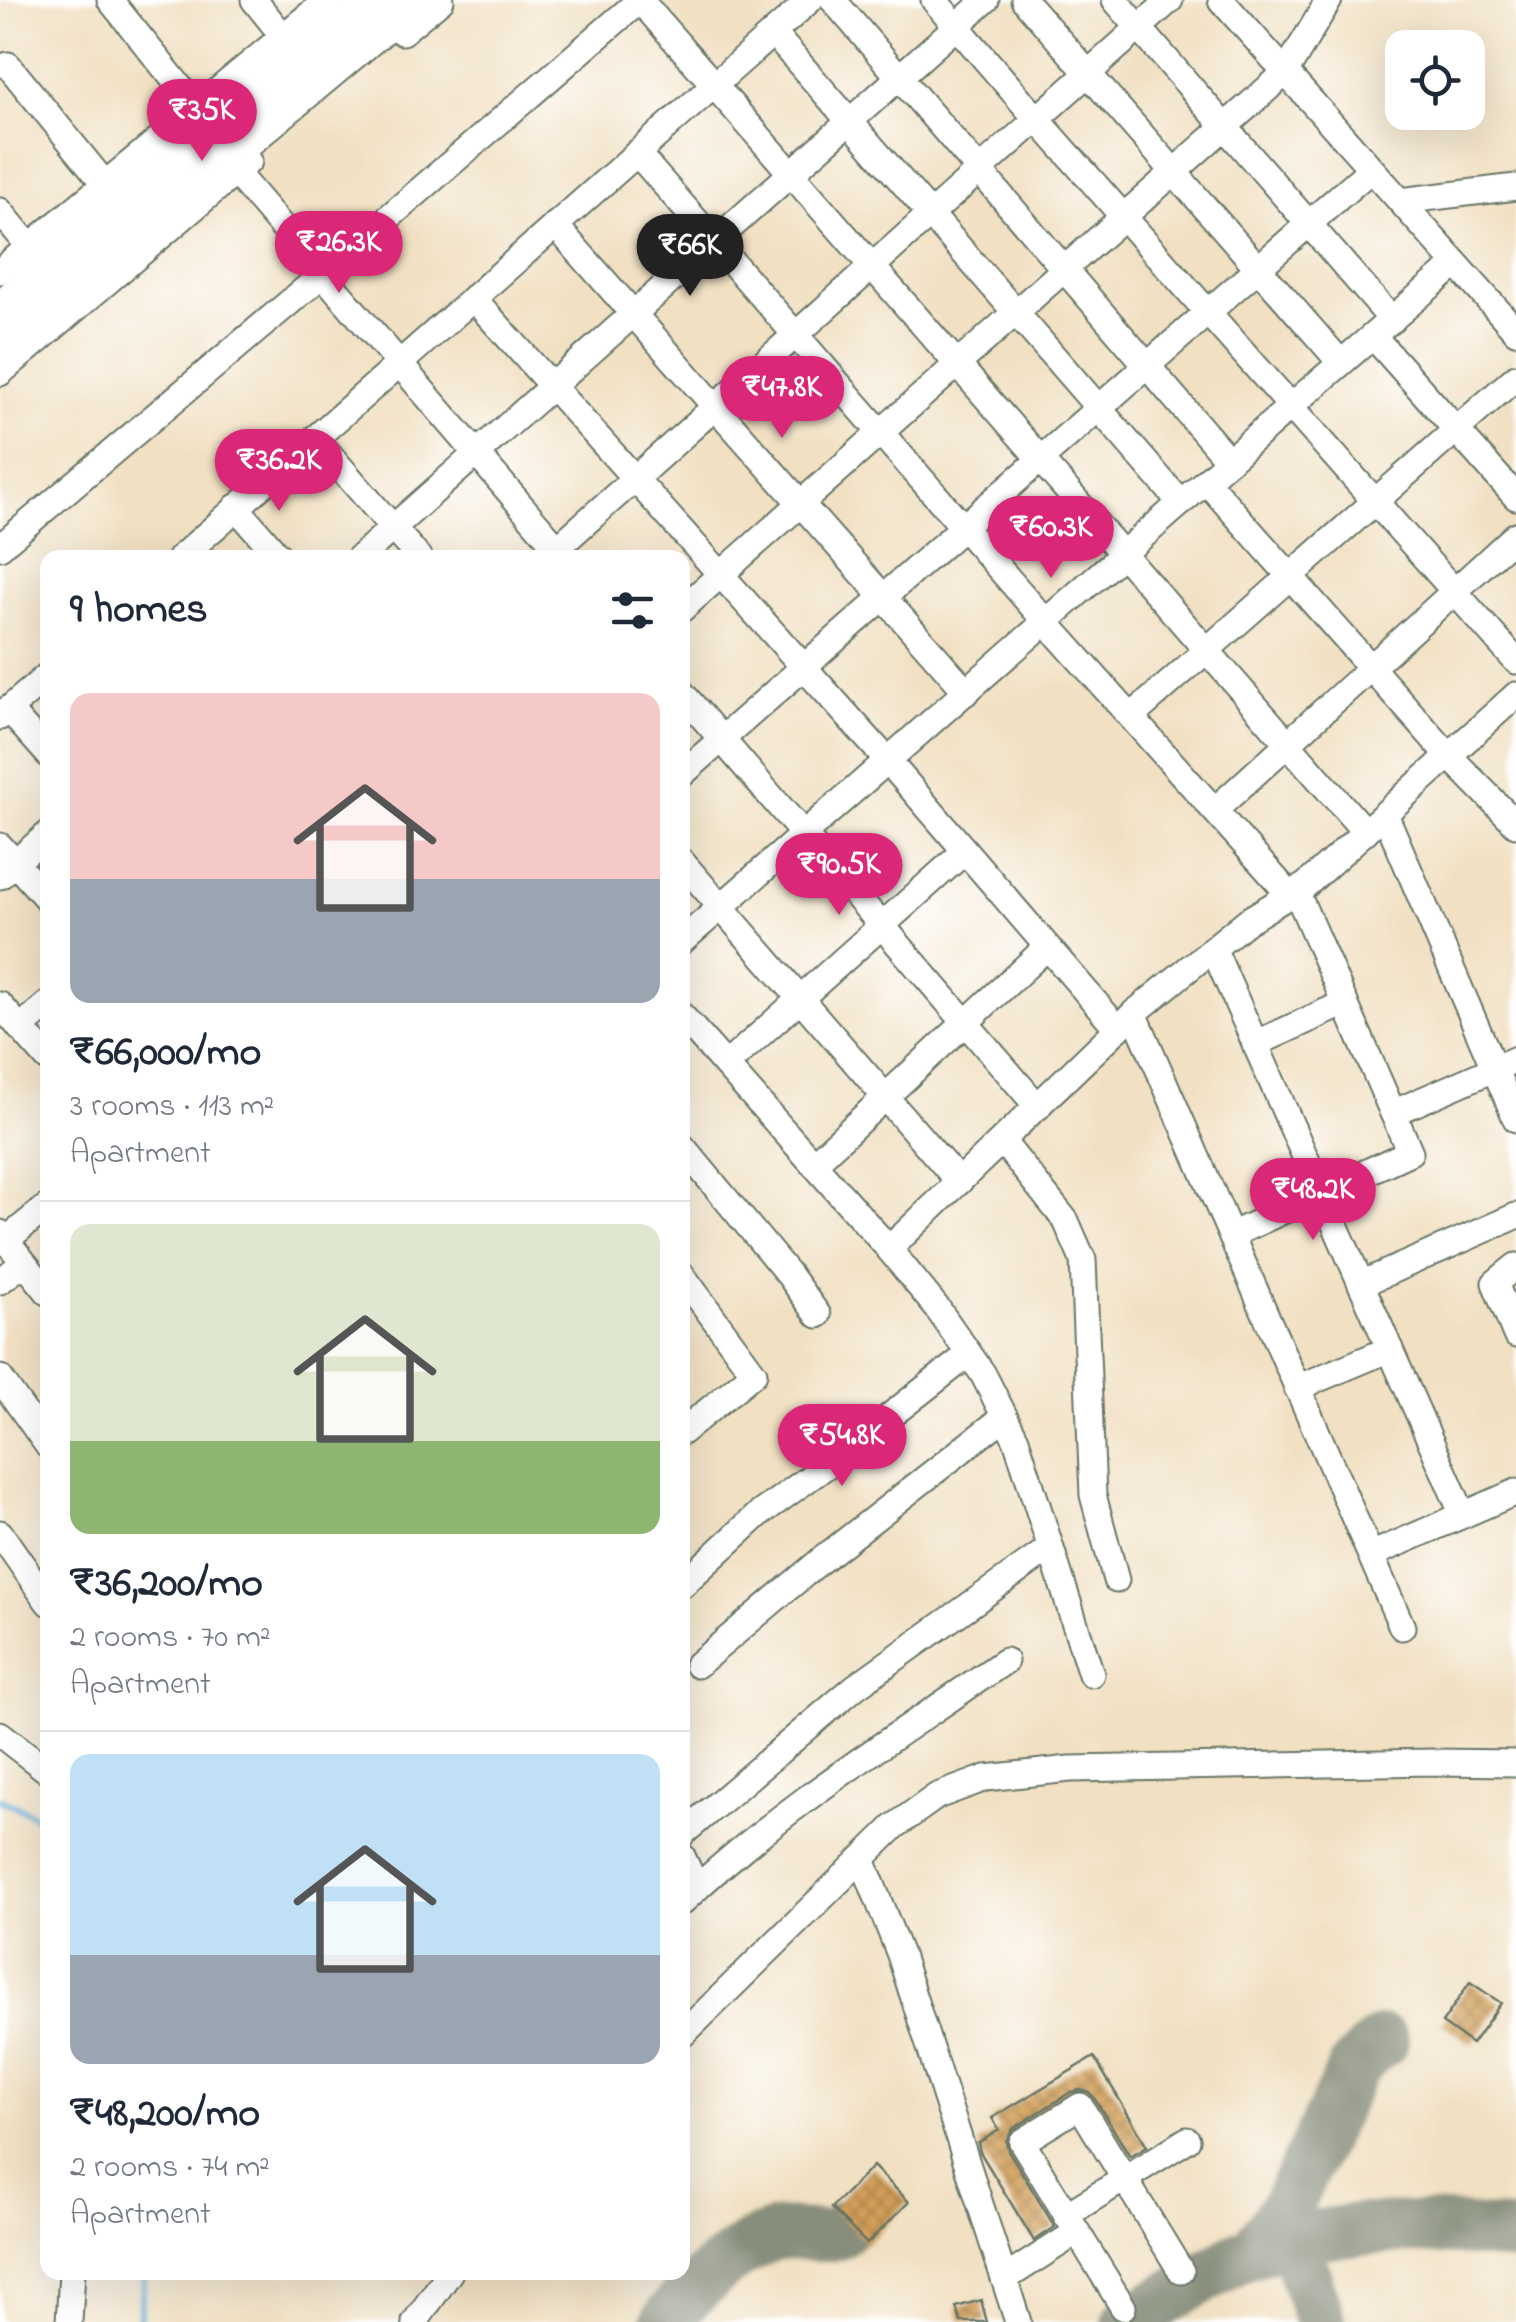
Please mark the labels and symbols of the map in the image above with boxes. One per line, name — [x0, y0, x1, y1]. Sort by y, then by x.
pin: ₹35K — [143, 79, 261, 164]
pin: ₹26.3K — [258, 211, 420, 296]
pin: ₹66K — [631, 214, 749, 299]
pin: ₹47.8K — [701, 356, 863, 441]
pin: ₹36.2K — [198, 429, 360, 514]
pin: ₹60.3K — [970, 496, 1132, 581]
pin: ₹90.5K — [758, 833, 920, 918]
pin: ₹48.2K — [1232, 1158, 1394, 1243]
pin: ₹54.8K — [761, 1404, 923, 1489]

